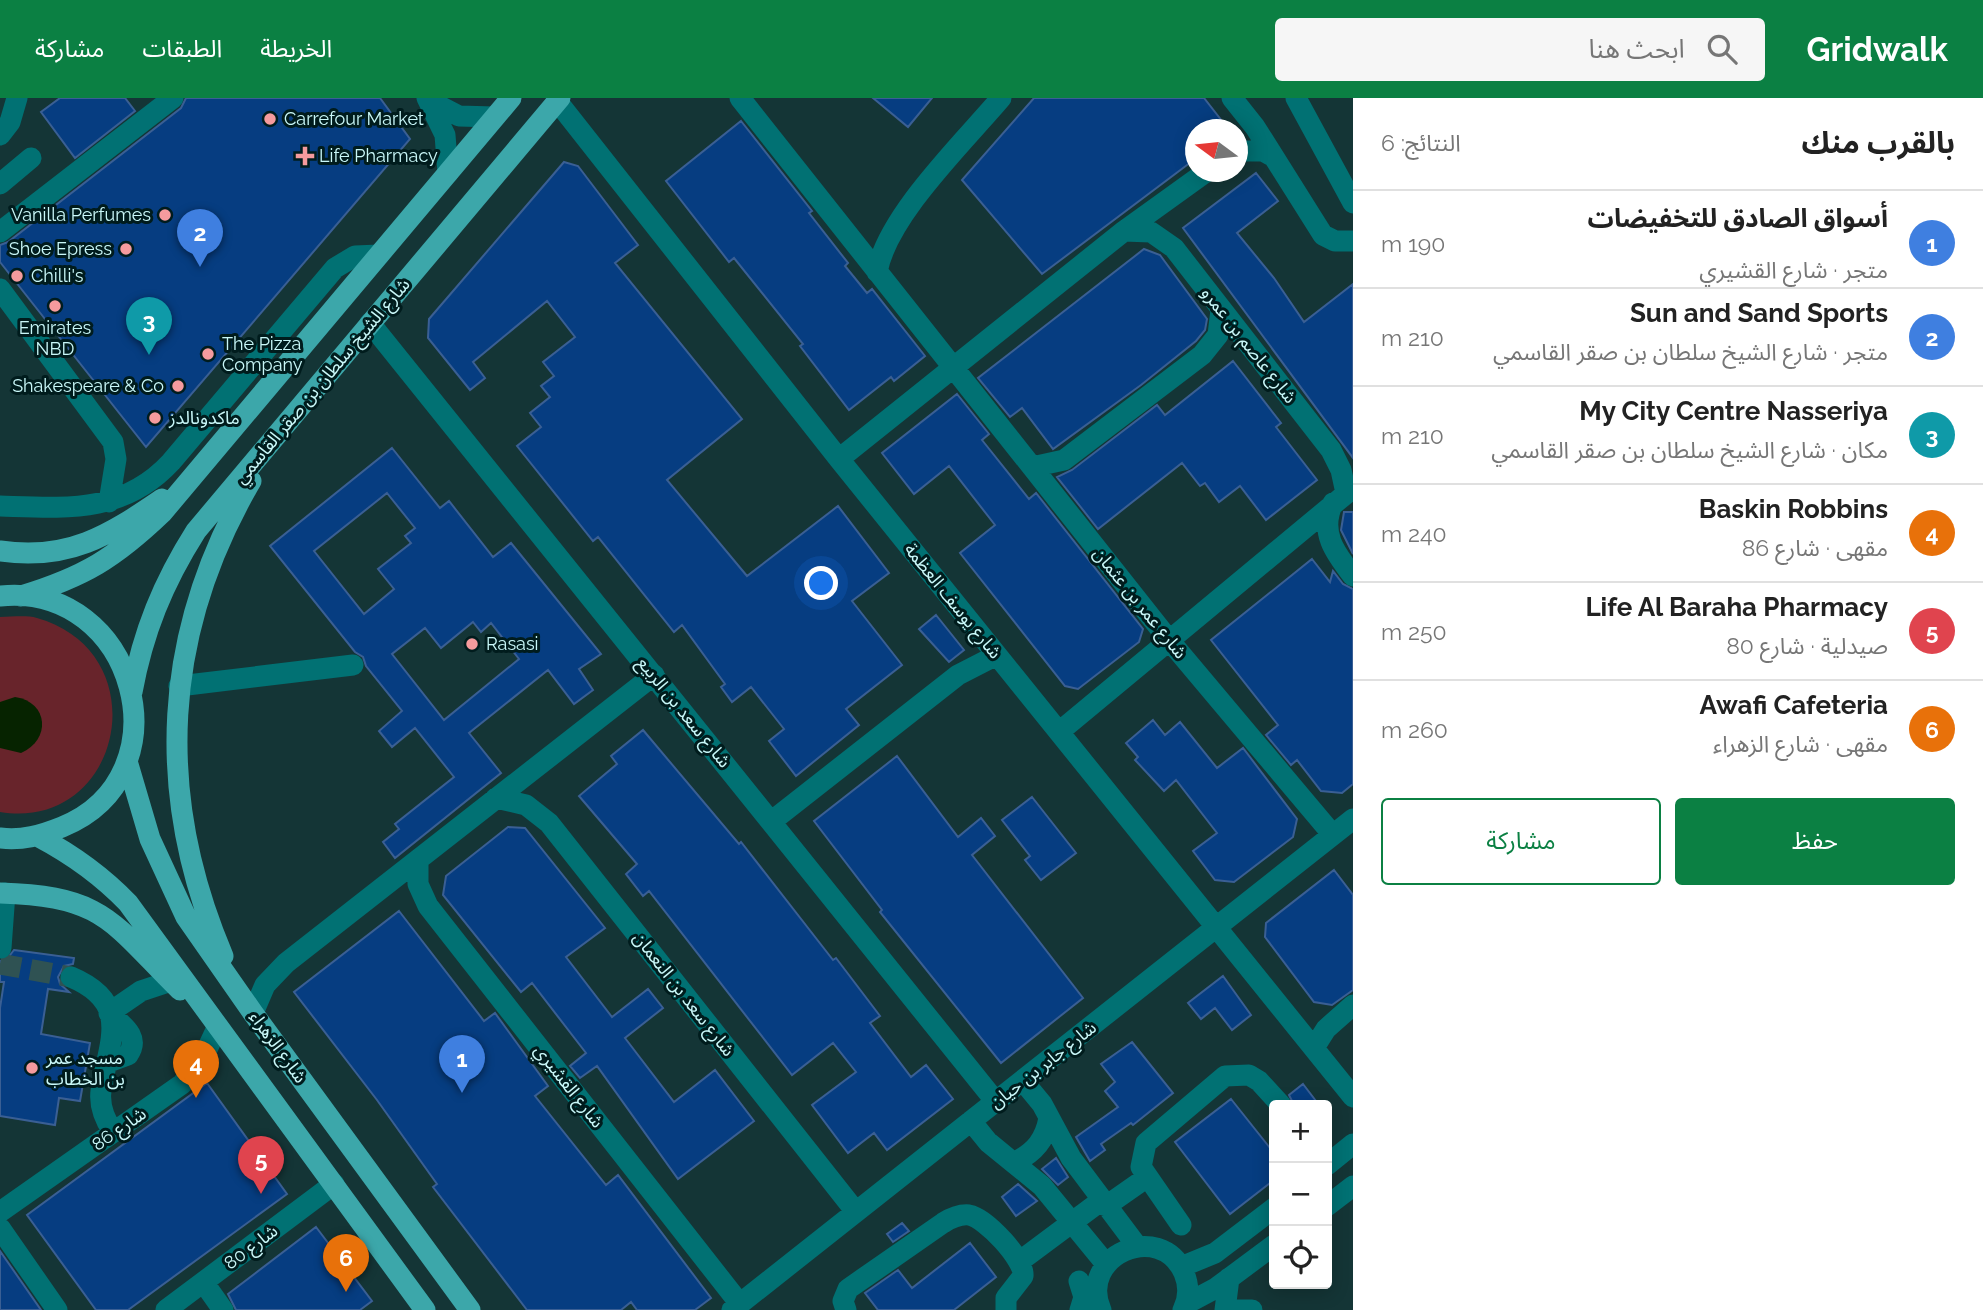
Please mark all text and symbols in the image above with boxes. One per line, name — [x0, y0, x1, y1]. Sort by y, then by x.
search box — [1275, 18, 1765, 81]
icon: search — [1703, 30, 1741, 68]
text: Gridwalk — [1807, 30, 1948, 69]
text: مشاركة — [35, 34, 104, 63]
text: الطبقات — [142, 34, 222, 63]
text: الخريطة — [260, 34, 332, 63]
text: ابحث هنا — [1588, 34, 1685, 64]
place label: Carrefour Market — [284, 108, 424, 129]
marker: Carrefour Market — [262, 111, 278, 127]
north arrow — [1185, 119, 1248, 182]
text: بالقرب منك — [1802, 125, 1955, 160]
text: النتائج: 6 — [1381, 129, 1461, 156]
place label: Life Pharmacy — [319, 145, 438, 166]
marker: Life Pharmacy — [297, 148, 313, 164]
text: أسواق الصادق للتخفيضات — [1587, 203, 1888, 233]
place label: Vanilla Perfumes — [11, 204, 151, 225]
marker: Vanilla Perfumes — [157, 207, 173, 223]
pin: 2 — [177, 209, 223, 267]
text: 190 m — [1381, 230, 1445, 257]
text: 1 — [1926, 230, 1938, 257]
place label: Shoe Epress — [9, 238, 112, 259]
marker: Shoe Epress — [118, 241, 134, 257]
text: متجر · شارع القشيري — [1699, 256, 1888, 283]
place label: Chilli's — [31, 265, 84, 286]
marker: Chilli's — [9, 268, 25, 284]
street label: شارع الشيخ سلطان بن صقر القاسمي — [229, 274, 417, 490]
street label: شارع عاصم بن عمرو — [1194, 282, 1301, 410]
pin: 3 — [126, 297, 172, 355]
marker: Emirates NBD — [47, 298, 63, 314]
text: Sun and Sand Sports — [1630, 298, 1888, 328]
place label: Emirates NBD — [19, 317, 92, 359]
text: 210 m — [1381, 324, 1444, 351]
text: 2 — [1926, 324, 1939, 351]
place label: The Pizza Company — [222, 333, 303, 375]
text: متجر · شارع الشيخ سلطان بن صقر القاسمي — [1493, 338, 1888, 365]
marker: The Pizza Company — [200, 346, 216, 362]
place label: Shakespeare & Co — [12, 375, 164, 396]
marker: Shakespeare & Co — [170, 378, 186, 394]
text: My City Centre Nasseriya — [1579, 396, 1888, 426]
place label: ماكدونالدز — [168, 407, 240, 429]
marker: ماكدونالدز — [147, 410, 163, 426]
text: 210 m — [1381, 422, 1444, 449]
text: 3 — [1926, 422, 1938, 449]
text: مكان · شارع الشيخ سلطان بن صقر القاسمي — [1491, 436, 1888, 463]
text: Baskin Robbins — [1699, 494, 1888, 524]
text: 240 m — [1381, 520, 1447, 547]
text: 4 — [1925, 520, 1939, 547]
text: مقهى · شارع 86 — [1742, 534, 1888, 561]
street label: شارع يوسف العظمة — [897, 539, 1006, 665]
street label: شارع عمر بن عثمان — [1086, 543, 1192, 665]
your location — [804, 566, 838, 600]
text: Life Al Baraha Pharmacy — [1585, 592, 1888, 622]
text: 250 m — [1381, 618, 1447, 645]
text: 5 — [1926, 618, 1938, 645]
text: صيدلية · شارع 80 — [1726, 632, 1888, 659]
place label: Rasasi — [486, 633, 539, 654]
marker: Rasasi — [464, 636, 480, 652]
street label: شارع سعد بن الربيع — [630, 652, 736, 774]
text: Awafi Cafeteria — [1700, 690, 1888, 720]
text: 260 m — [1381, 716, 1448, 743]
text: 6 — [1925, 716, 1939, 743]
text: مقهى · شارع الزهراء — [1713, 730, 1888, 757]
button: مشاركة — [1381, 798, 1661, 885]
button: حفظ — [1675, 798, 1955, 885]
street label: شارع سعد بن النعمان — [626, 927, 740, 1063]
street label: شارع الزهراء — [242, 1007, 312, 1089]
street label: شارع جابر بن حيان — [985, 1016, 1103, 1116]
pin: 1 — [439, 1035, 485, 1093]
pin: 4 — [173, 1040, 219, 1098]
street label: شارع القشيري — [527, 1040, 609, 1134]
place label: مسجد عمر بن الخطاب — [45, 1047, 125, 1090]
marker: مسجد عمر بن الخطاب — [24, 1060, 40, 1076]
map controls — [1269, 1100, 1332, 1289]
button: + — [1269, 1100, 1332, 1163]
street label: شارع 86 — [88, 1102, 152, 1158]
pin: 5 — [238, 1136, 284, 1194]
button: − — [1269, 1163, 1332, 1226]
street label: شارع 80 — [220, 1220, 284, 1277]
button: locate — [1269, 1226, 1332, 1289]
pin: 6 — [323, 1234, 369, 1292]

